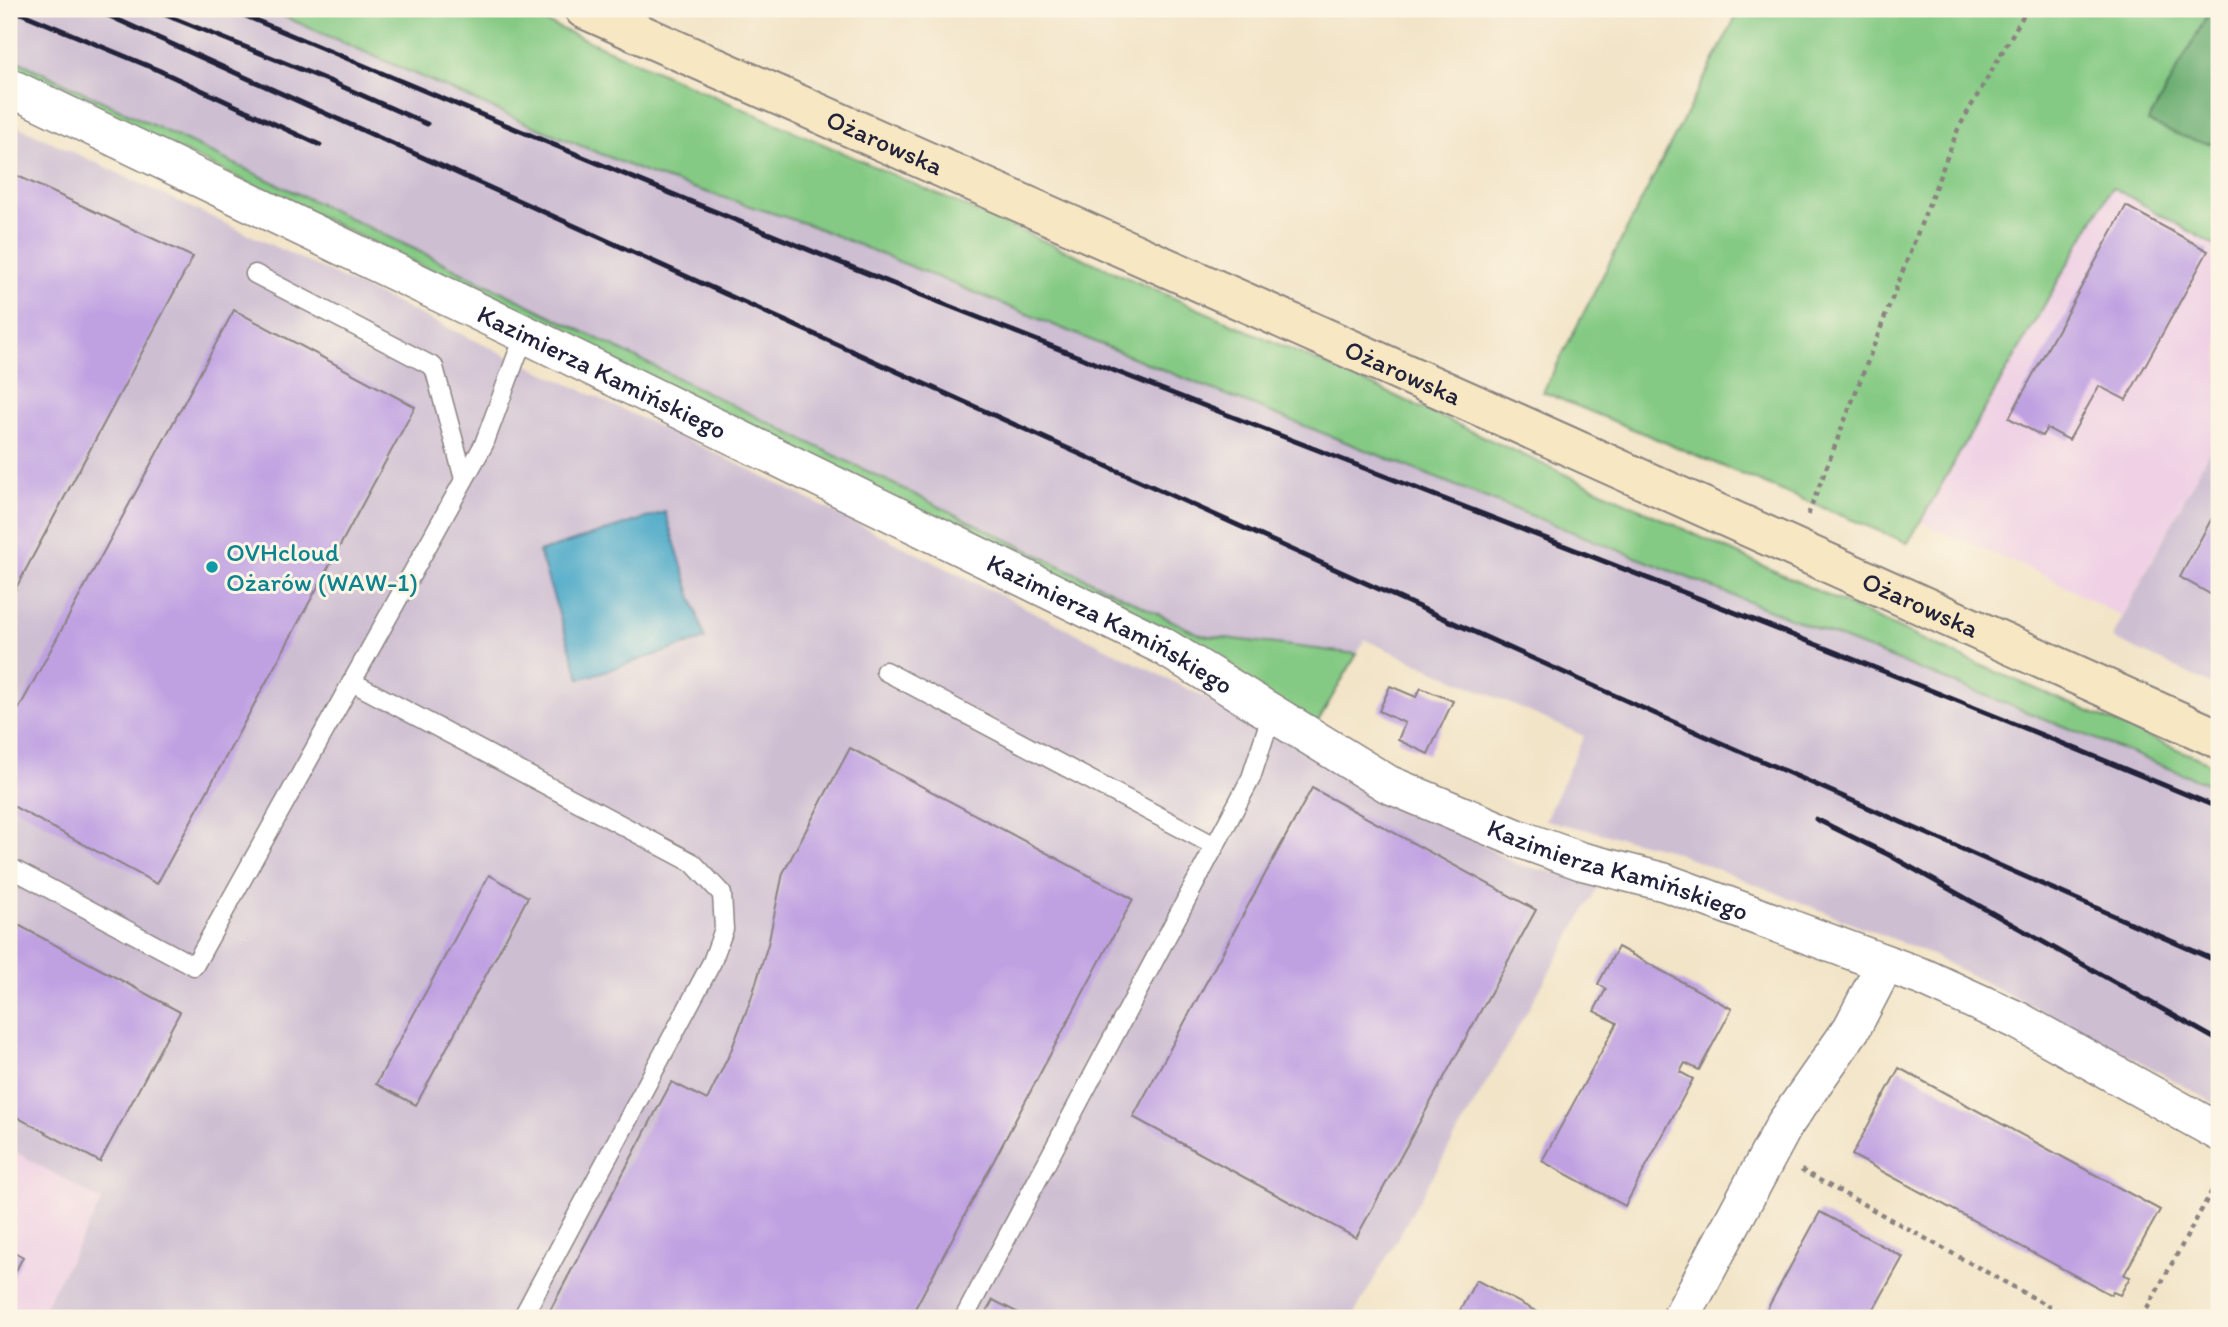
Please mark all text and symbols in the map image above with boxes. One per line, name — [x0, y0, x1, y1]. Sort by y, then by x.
street label: Ożarowska — [821, 103, 949, 182]
street label: Kazimierza Kamińskiego — [472, 298, 732, 446]
street label: Ożarowska — [1340, 333, 1467, 412]
place label: OVHcloud Ożarów (WAW-1) — [226, 536, 418, 598]
street label: Kazimierza Kamińskiego — [982, 546, 1239, 701]
marker: OVHcloud Ożarów (WAW-1) — [204, 559, 220, 575]
street label: Ożarowska — [1857, 564, 1984, 645]
street label: Kazimierza Kamińskiego — [1483, 811, 1753, 928]

